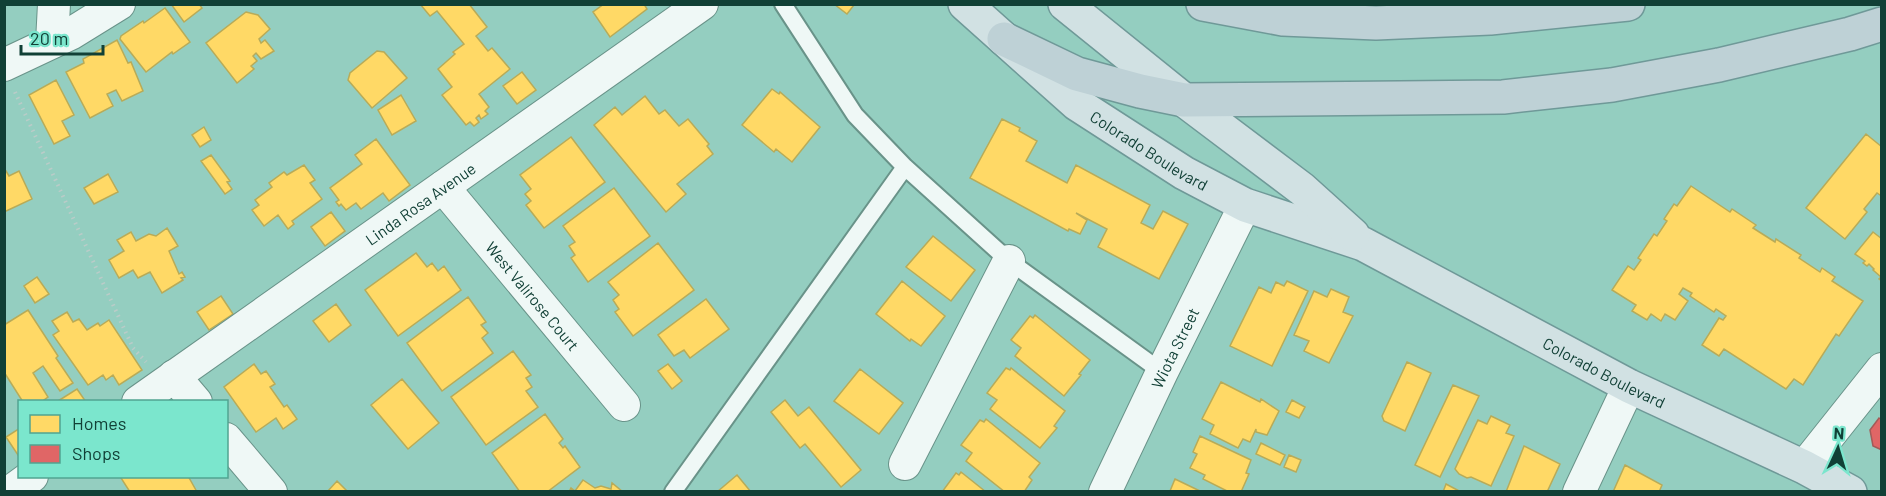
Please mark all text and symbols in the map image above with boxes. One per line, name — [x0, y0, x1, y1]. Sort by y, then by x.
scale bar — [21, 18, 104, 56]
text: 20 m — [30, 27, 68, 49]
street label: Colorado Boulevard — [1087, 106, 1211, 194]
street label: Linda Rosa Avenue — [361, 158, 479, 248]
street label: West Valirose Court — [482, 237, 584, 354]
street label: Wiota Street — [1146, 304, 1202, 391]
street label: Colorado Boulevard — [1540, 333, 1669, 411]
legend — [18, 400, 228, 478]
text: Homes — [72, 412, 126, 434]
north arrow — [1808, 418, 1868, 478]
text: N — [1833, 423, 1845, 442]
text: Shops — [72, 442, 121, 464]

